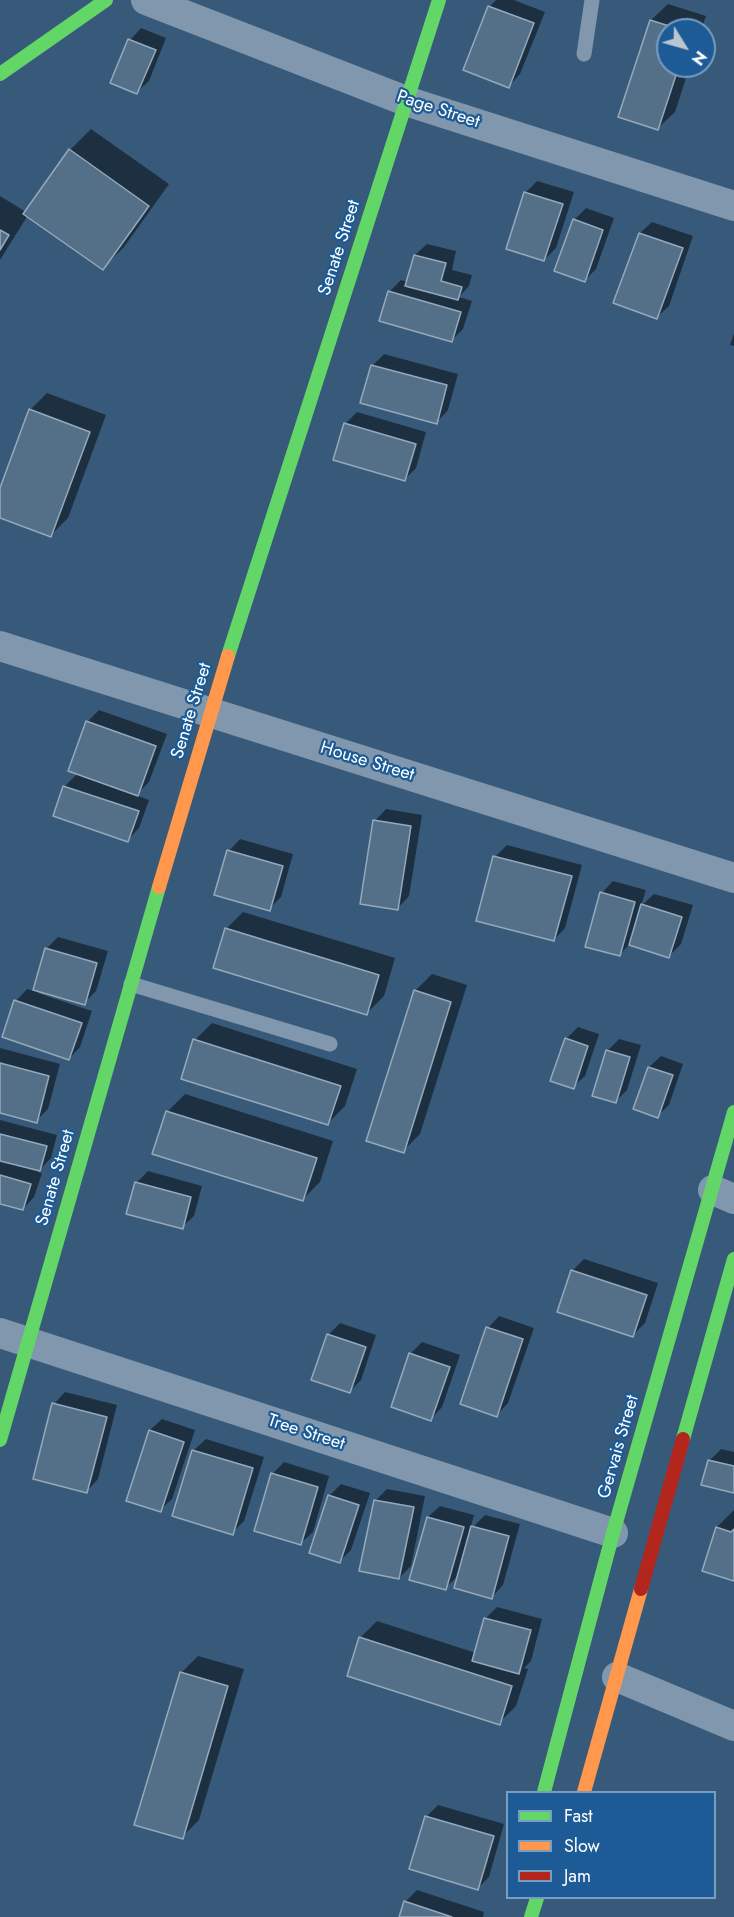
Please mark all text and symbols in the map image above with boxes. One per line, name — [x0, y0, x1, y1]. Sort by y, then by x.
north arrow — [656, 18, 716, 78]
text: N — [686, 46, 712, 70]
street label: Page Street — [394, 86, 482, 134]
street label: Senate Street — [314, 197, 366, 299]
street label: Senate Street — [167, 660, 217, 762]
street label: House Street — [317, 737, 417, 787]
street label: Senate Street — [32, 1127, 80, 1229]
street label: Gervais Street — [594, 1393, 644, 1501]
street label: Tree Street — [265, 1410, 347, 1456]
legend — [506, 1791, 716, 1899]
text: Fast — [564, 1803, 593, 1829]
text: Slow — [564, 1833, 600, 1859]
text: Jam — [564, 1863, 591, 1889]

